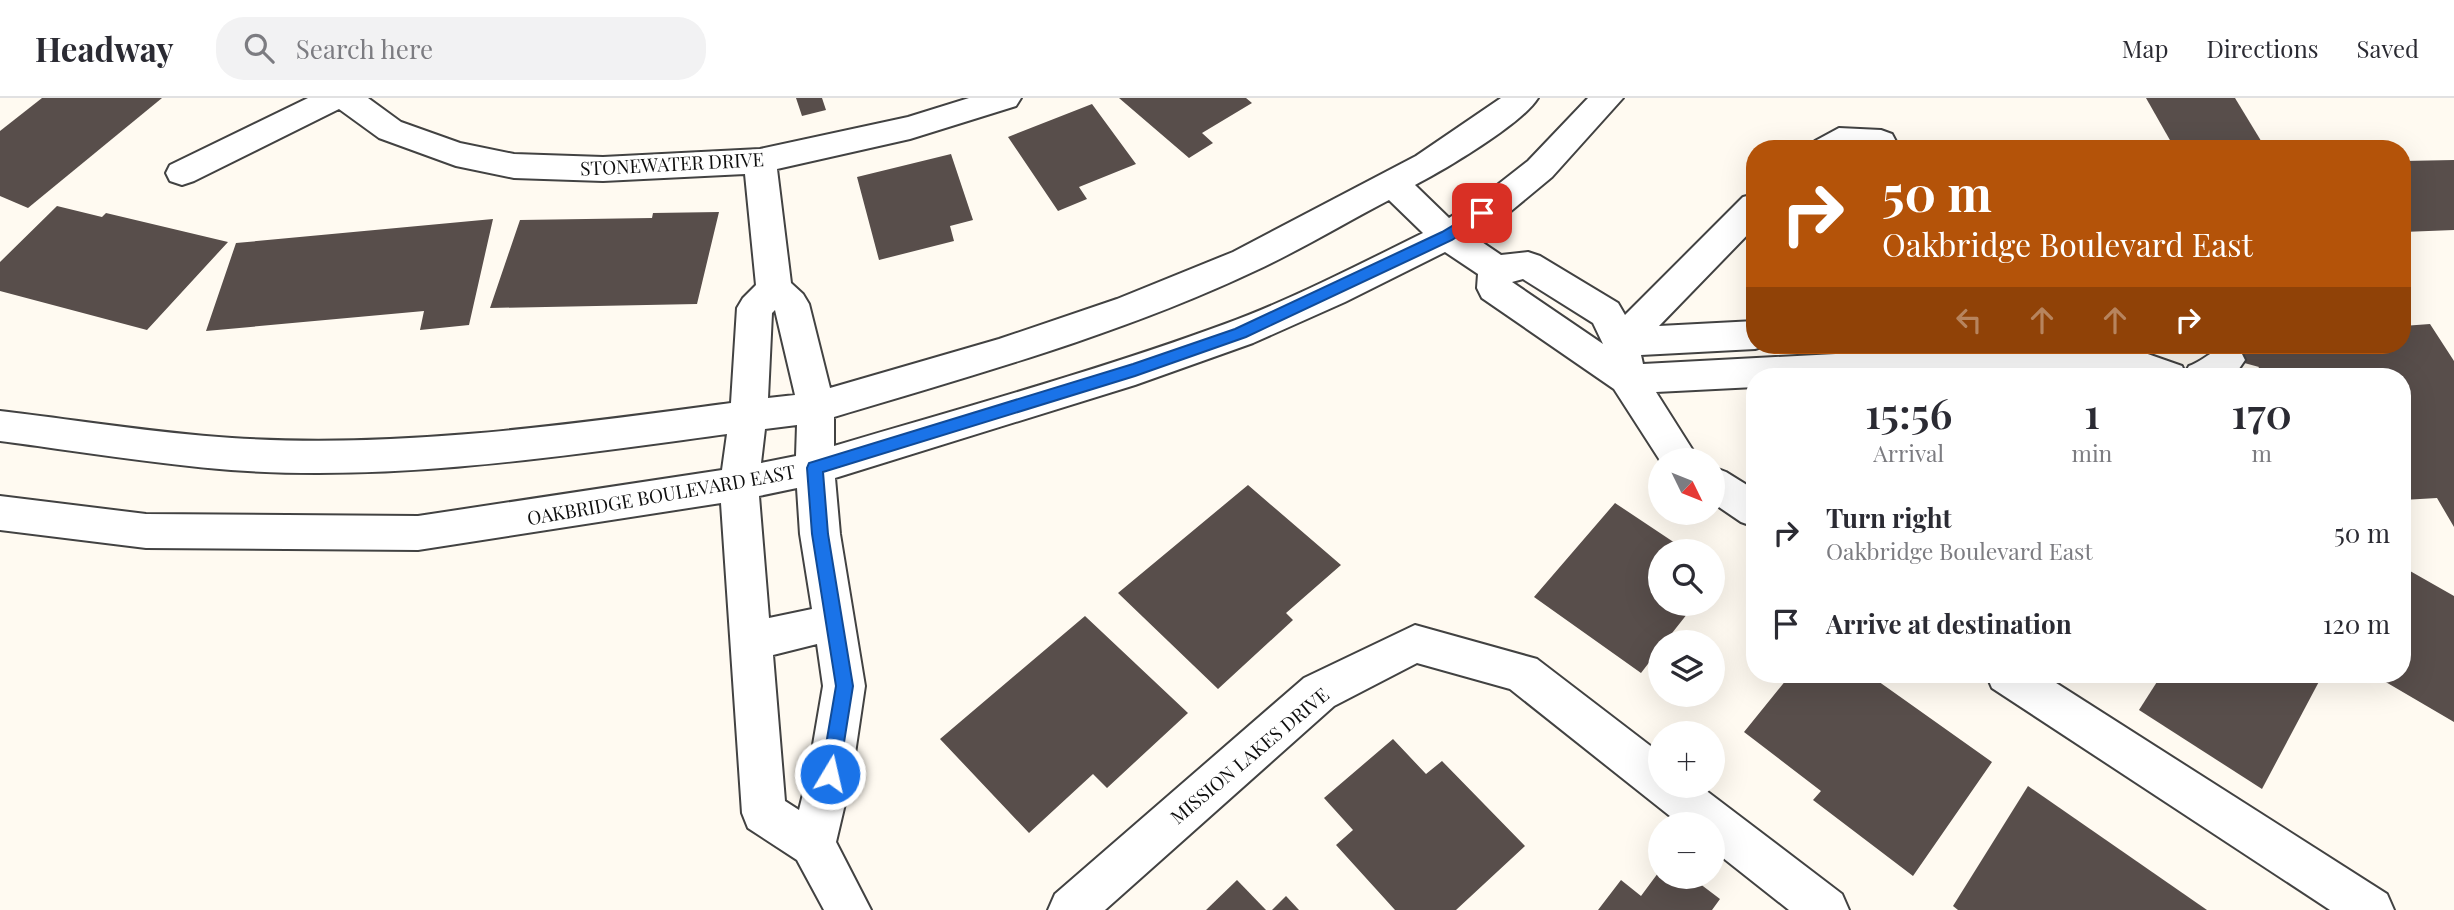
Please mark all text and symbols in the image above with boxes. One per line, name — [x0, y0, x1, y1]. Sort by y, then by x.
search box — [216, 17, 706, 80]
text: Headway — [35, 26, 174, 70]
icon: search — [240, 29, 278, 67]
text: Search here — [296, 31, 433, 66]
text: Map — [2122, 32, 2168, 64]
text: Directions — [2206, 32, 2319, 64]
text: Saved — [2357, 32, 2419, 64]
street label: STONEWATER DRIVE — [579, 145, 765, 181]
text: 50 m — [1882, 159, 1992, 224]
icon: right — [1767, 168, 1858, 259]
pin — [1452, 183, 1512, 243]
icon: arrive — [1463, 194, 1501, 232]
text: Oakbridge Boulevard East — [1882, 222, 2253, 265]
icon: left — [1950, 301, 1988, 339]
icon: ahead — [2023, 301, 2061, 339]
icon: ahead — [2096, 301, 2134, 339]
icon: right — [2169, 301, 2207, 339]
text: 15:56 — [1865, 384, 1953, 440]
text: 1 — [2084, 384, 2100, 440]
text: 170 — [2231, 384, 2292, 440]
text: Arrival — [1873, 437, 1944, 468]
text: min — [2071, 437, 2112, 468]
text: m — [2251, 437, 2272, 468]
north arrow — [1648, 448, 1726, 525]
map controls — [1648, 448, 1725, 889]
street label: OAKBRIDGE BOULEVARD EAST — [525, 458, 797, 530]
text: Turn right — [1826, 500, 1952, 535]
icon: right — [1767, 514, 1805, 552]
text: 50 m — [2334, 515, 2390, 550]
text: Oakbridge Boulevard East — [1826, 535, 2093, 566]
button: search — [1648, 539, 1725, 616]
icon: arrive — [1767, 605, 1805, 643]
text: Arrive at destination — [1826, 606, 2072, 641]
text: 120 m — [2323, 606, 2390, 641]
button: layers — [1648, 630, 1725, 707]
street label: MISSION LAKES DRIVE — [1164, 681, 1334, 829]
button: + — [1648, 721, 1725, 798]
position arrow — [793, 737, 867, 811]
button: − — [1648, 812, 1725, 889]

